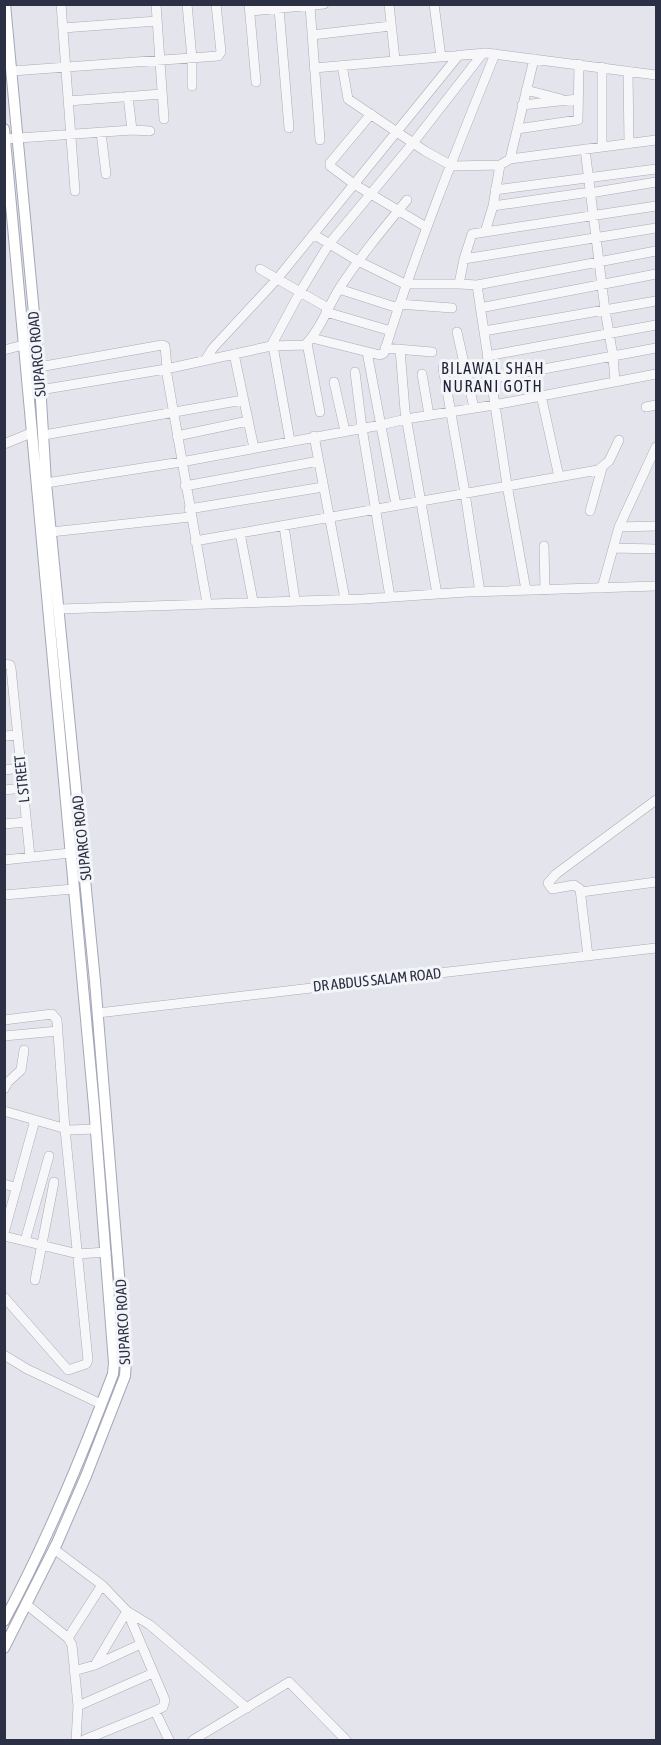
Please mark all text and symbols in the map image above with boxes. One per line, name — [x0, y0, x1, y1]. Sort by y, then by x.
street label: SUPARCO ROAD — [24, 311, 49, 397]
district label: BILAWAL SHAH NURANI GOTH — [441, 359, 545, 395]
street label: L STREET — [11, 754, 32, 804]
street label: SUPARCO ROAD — [69, 795, 94, 882]
street label: DR ABDUS SALAM ROAD — [312, 964, 442, 995]
street label: SUPARCO ROAD — [112, 1279, 133, 1365]

